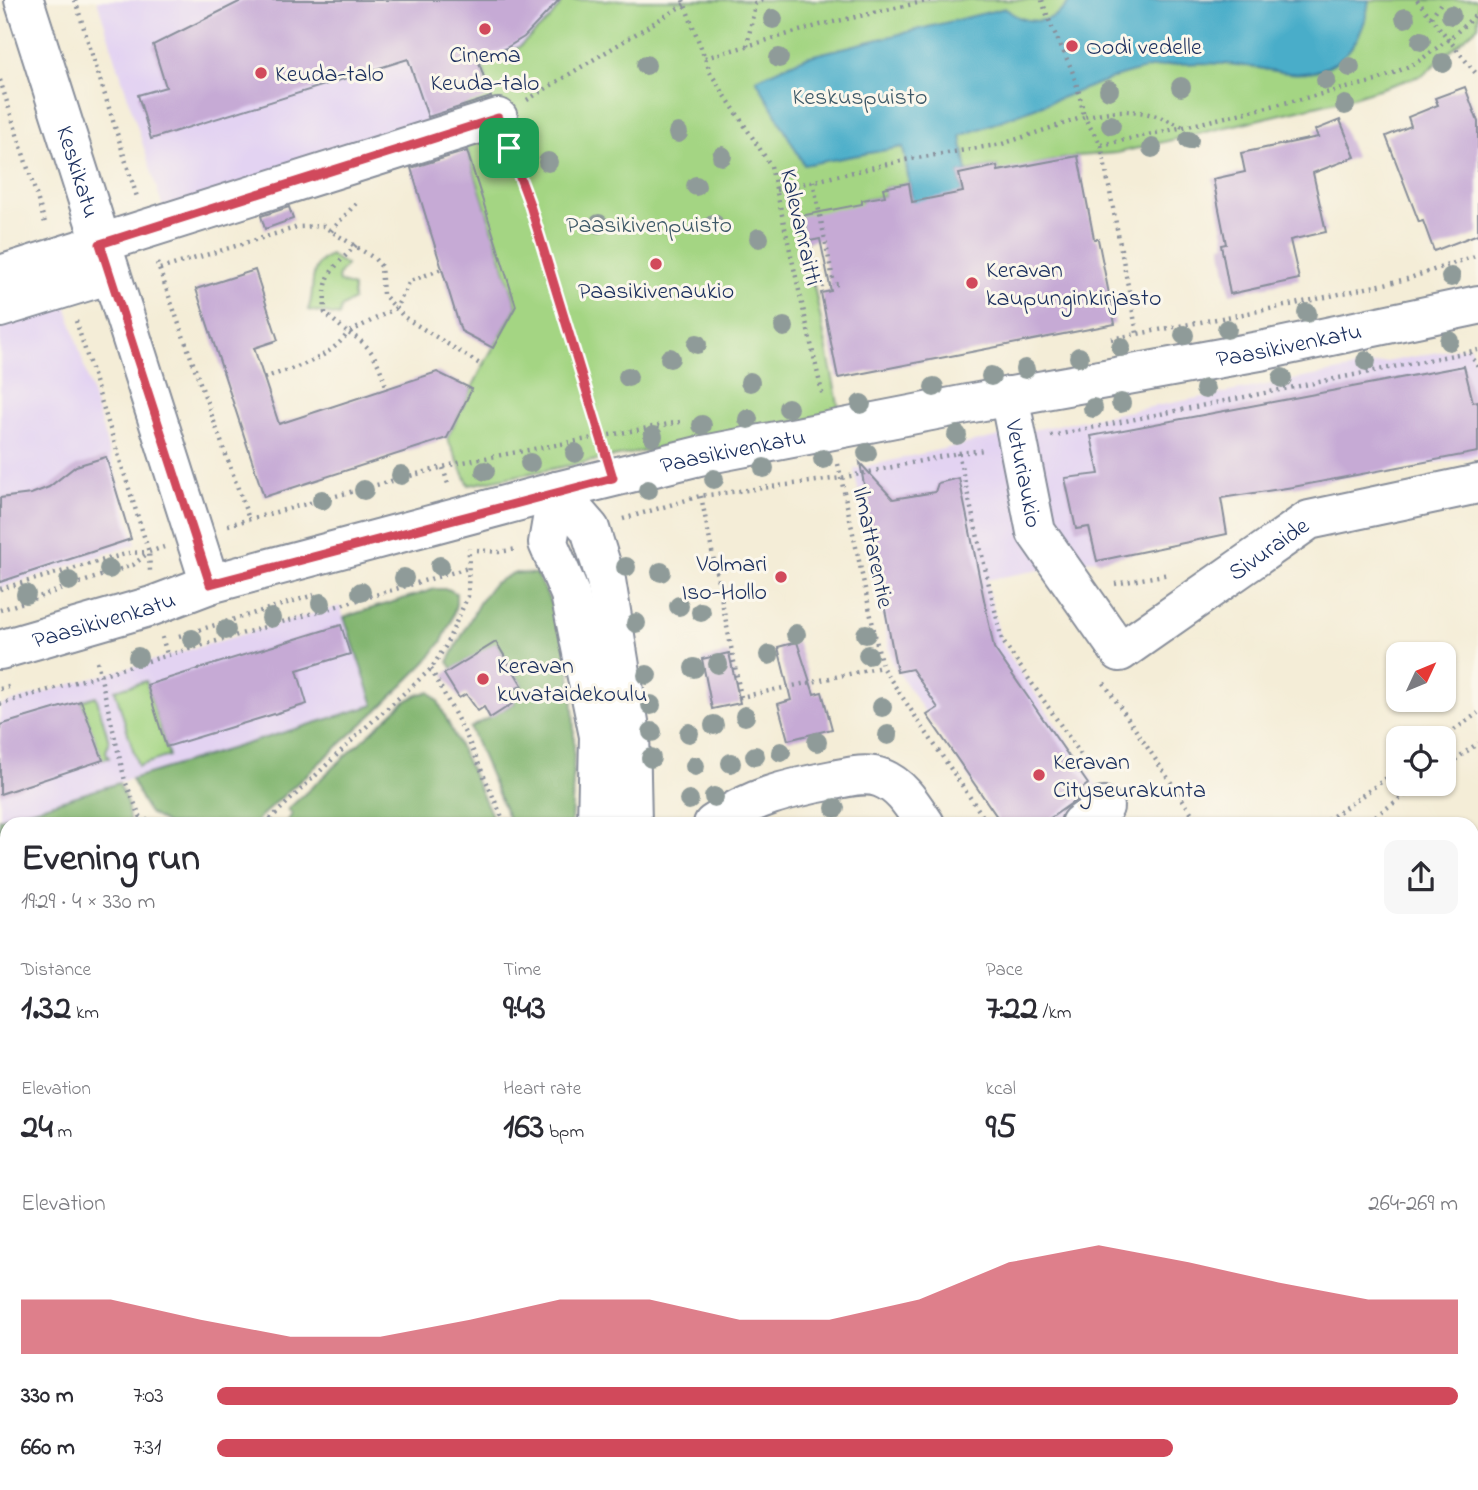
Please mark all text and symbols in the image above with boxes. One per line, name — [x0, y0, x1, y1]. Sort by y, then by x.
marker: Cinema Keuda-talo — [477, 21, 493, 37]
place label: Oodi vedelle — [1086, 31, 1202, 66]
marker: Oodi vedelle — [1064, 38, 1080, 54]
place label: Cinema Keuda-talo — [430, 39, 540, 102]
place label: Keuda-talo — [275, 58, 384, 93]
marker: Keuda-talo — [253, 65, 269, 81]
park label: Keskuspuisto — [793, 81, 927, 116]
pin — [479, 118, 539, 178]
street label: Keskikatu — [45, 122, 107, 223]
icon: arrive — [490, 129, 528, 167]
street label: Kalevanraitti — [769, 166, 830, 289]
park label: Paasikivenpuisto — [566, 209, 732, 244]
place label: Keravan kaupunginkirjasto — [986, 254, 1161, 317]
marker: Paasikivenaukio — [648, 256, 664, 272]
place label: Paasikivenaukio — [578, 275, 734, 310]
marker: Keravan kaupunginkirjasto — [964, 275, 980, 291]
street label: Paasikivenkatu — [1214, 315, 1365, 378]
street label: Veturiaukio — [994, 416, 1050, 531]
street label: Paasikivenkatu — [657, 421, 809, 485]
street label: Ilmattarentie — [842, 483, 902, 612]
street label: Sivuraide — [1222, 510, 1318, 591]
place label: Volmari Iso-Hollo — [681, 548, 767, 611]
marker: Volmari Iso-Hollo — [773, 569, 789, 585]
street label: Paasikivenkatu — [29, 584, 181, 660]
north arrow — [1386, 642, 1456, 712]
map controls — [1386, 642, 1456, 796]
place label: Keravan kuvataidekoulu — [497, 650, 647, 713]
marker: Keravan kuvataidekoulu — [475, 671, 491, 687]
button: locate — [1386, 726, 1456, 796]
place label: Keravan Cityseurakunta — [1053, 746, 1206, 810]
marker: Keravan Cityseurakunta — [1031, 767, 1047, 783]
text: Evening run — [21, 832, 200, 888]
button: share — [1384, 840, 1458, 914]
text: 19:29 · 4 × 330 m — [21, 886, 155, 919]
text: Distance — [21, 957, 91, 984]
text: Time — [503, 957, 541, 984]
text: Pace — [986, 957, 1023, 984]
text: 1.32 — [21, 984, 71, 1035]
text: 9:43 — [503, 984, 546, 1035]
text: 7:22 — [986, 984, 1038, 1035]
text: km — [71, 1000, 99, 1027]
text: /km — [1038, 1000, 1072, 1027]
text: Elevation — [21, 1076, 91, 1103]
text: Heart rate — [503, 1076, 581, 1103]
text: kcal — [986, 1076, 1016, 1103]
text: 24 — [21, 1103, 53, 1154]
text: 163 — [503, 1103, 544, 1154]
text: 95 — [986, 1103, 1016, 1154]
text: m — [53, 1119, 72, 1146]
text: bpm — [544, 1119, 584, 1146]
text: Elevation — [21, 1188, 106, 1221]
text: 264–269 m — [1368, 1188, 1458, 1221]
text: 330 m — [21, 1380, 74, 1413]
text: 7:03 — [133, 1380, 164, 1413]
text: 660 m — [21, 1432, 75, 1465]
text: 7:31 — [133, 1432, 161, 1465]

